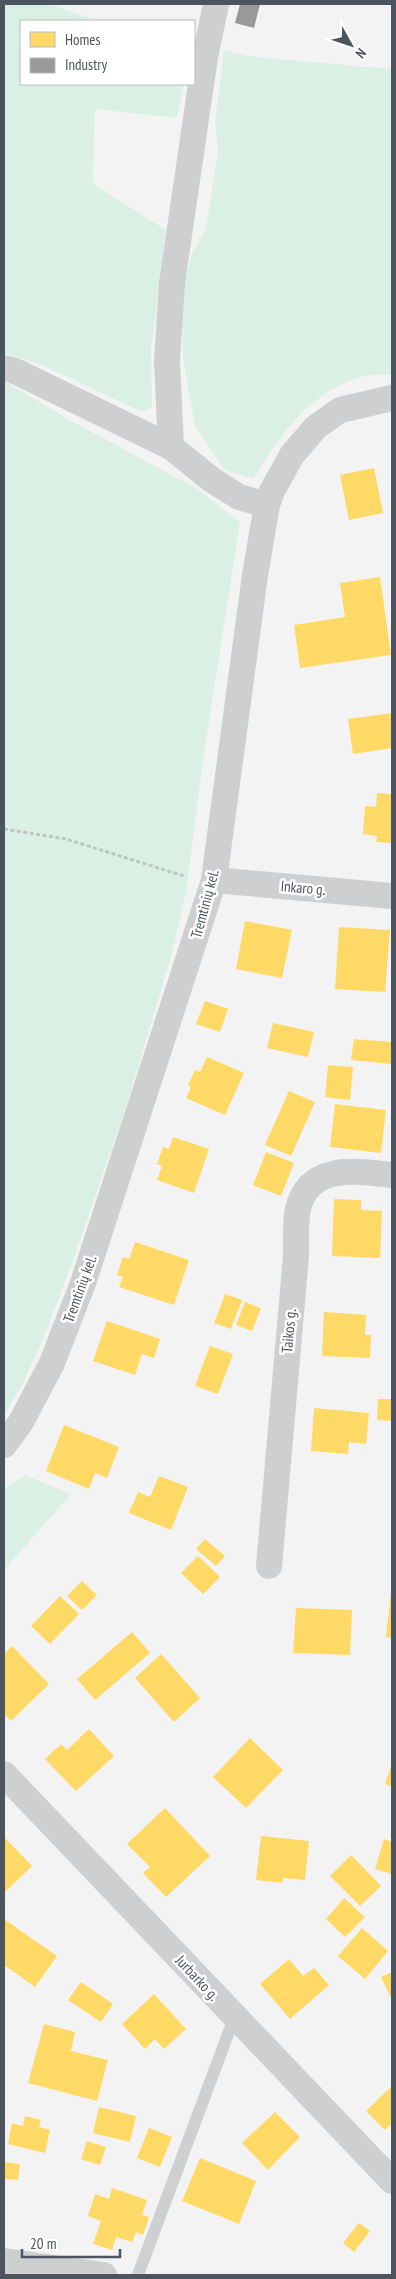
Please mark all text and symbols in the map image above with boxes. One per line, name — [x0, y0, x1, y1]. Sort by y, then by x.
legend — [20, 20, 195, 85]
north arrow — [326, 20, 376, 70]
text: Homes — [65, 30, 101, 49]
text: N — [352, 45, 370, 62]
text: Industry — [65, 55, 107, 74]
street label: Tremtinių kel. — [186, 867, 223, 940]
street label: Inkaro g. — [280, 876, 327, 899]
street label: Tremtinių kel. — [59, 1252, 101, 1325]
street label: Taikos g. — [277, 1308, 300, 1354]
street label: Jurbarko g. — [171, 1950, 223, 2005]
scale bar — [22, 2226, 120, 2258]
text: 20 m — [30, 2234, 56, 2253]

